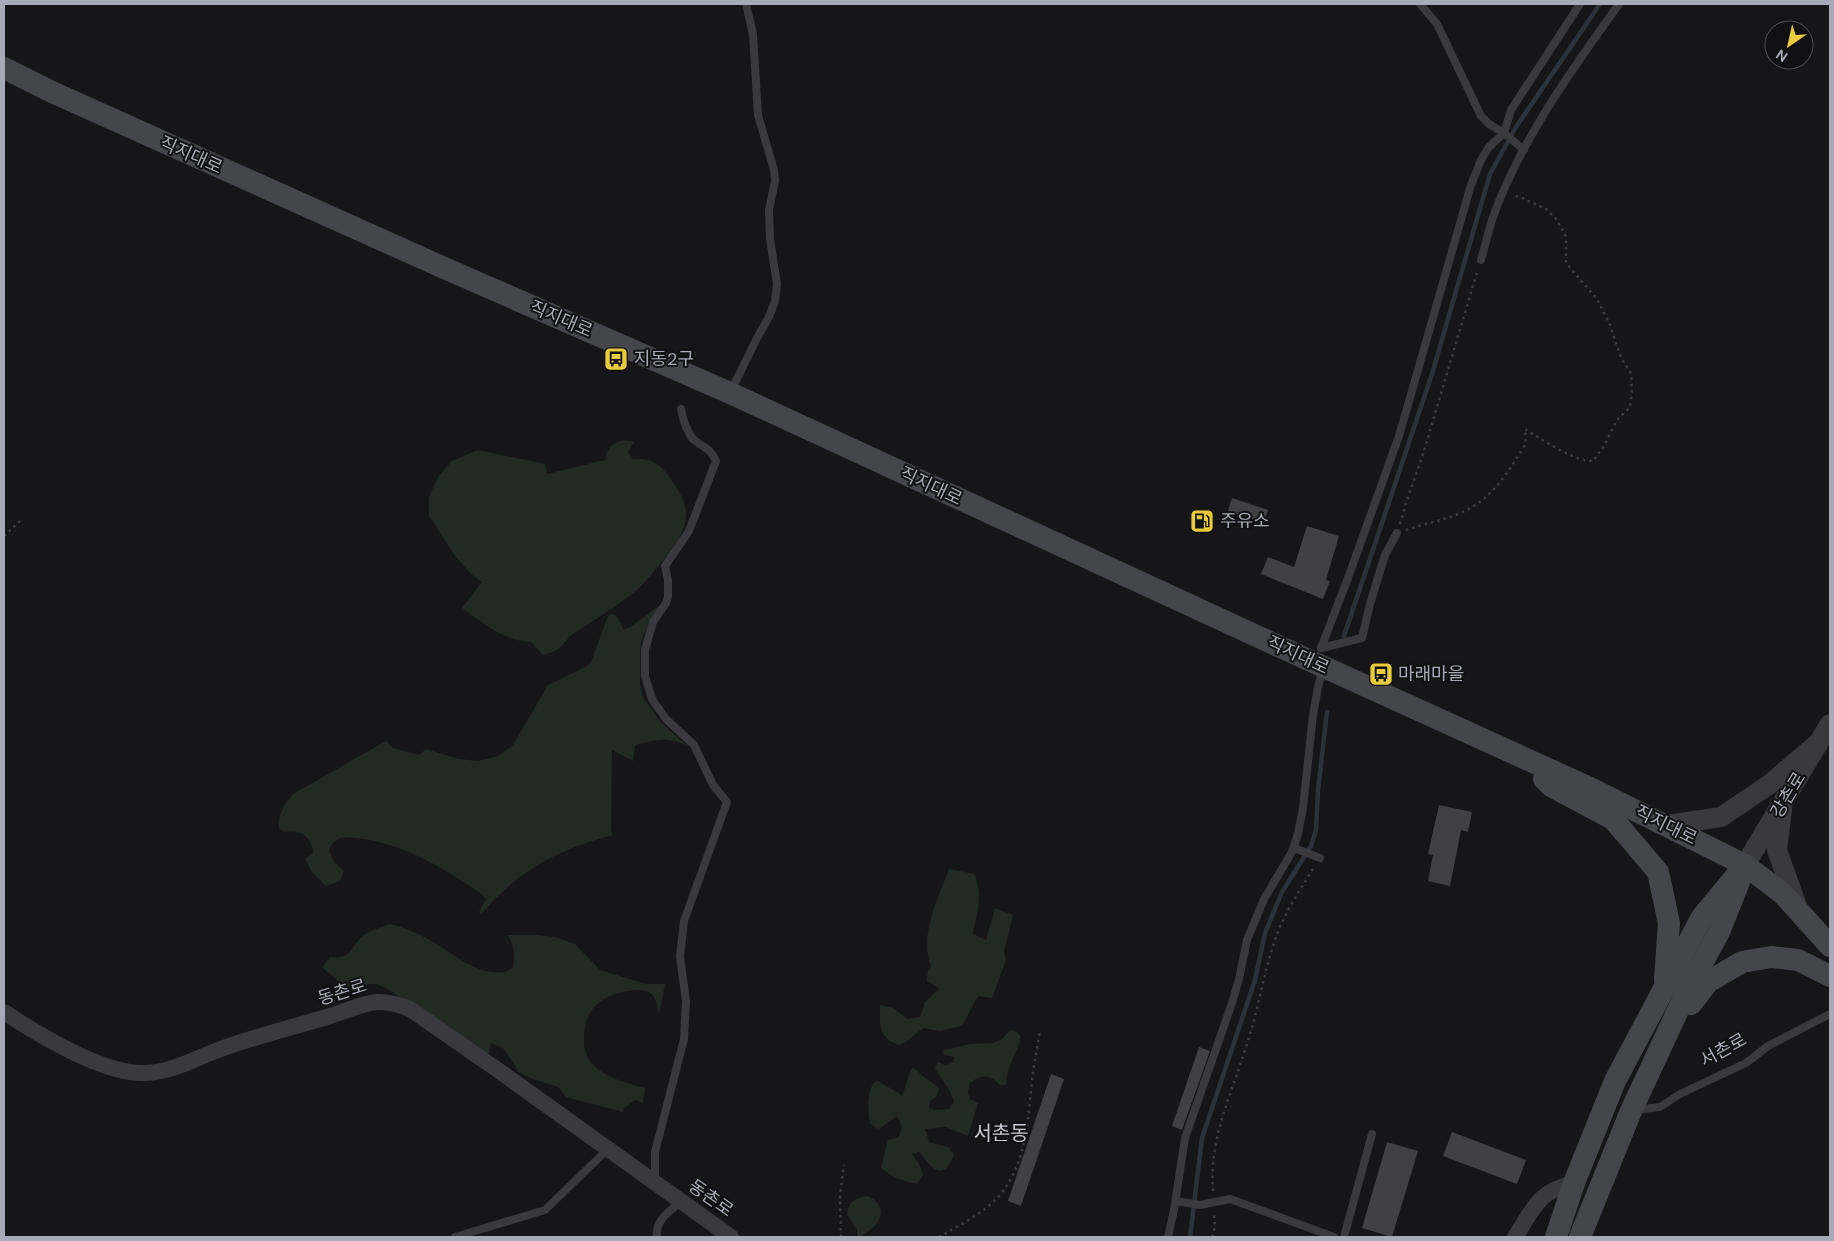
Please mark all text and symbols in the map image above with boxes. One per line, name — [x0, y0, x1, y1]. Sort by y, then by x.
north arrow — [1764, 20, 1814, 70]
text: N — [1772, 45, 1791, 66]
street label: 직지대로 — [156, 131, 226, 179]
street label: 직지대로 — [526, 295, 596, 343]
bus stop icon: 지동2구 — [603, 346, 629, 372]
place label: 지동2구 — [634, 347, 694, 371]
street label: 직지대로 — [896, 461, 966, 511]
fuel station icon: 주유소 — [1189, 508, 1215, 534]
place label: 주유소 — [1220, 509, 1270, 533]
street label: 직지대로 — [1263, 630, 1333, 680]
bus stop icon: 마래마을 — [1368, 661, 1394, 687]
place label: 마래마을 — [1398, 662, 1464, 686]
street label: 강촌로 — [1765, 768, 1811, 822]
street label: 직지대로 — [1631, 800, 1701, 850]
street label: 동촌로 — [315, 973, 369, 1011]
street label: 서촌로 — [1695, 1027, 1751, 1073]
district label: 서촌동 — [973, 1120, 1029, 1146]
street label: 동촌로 — [684, 1174, 738, 1222]

